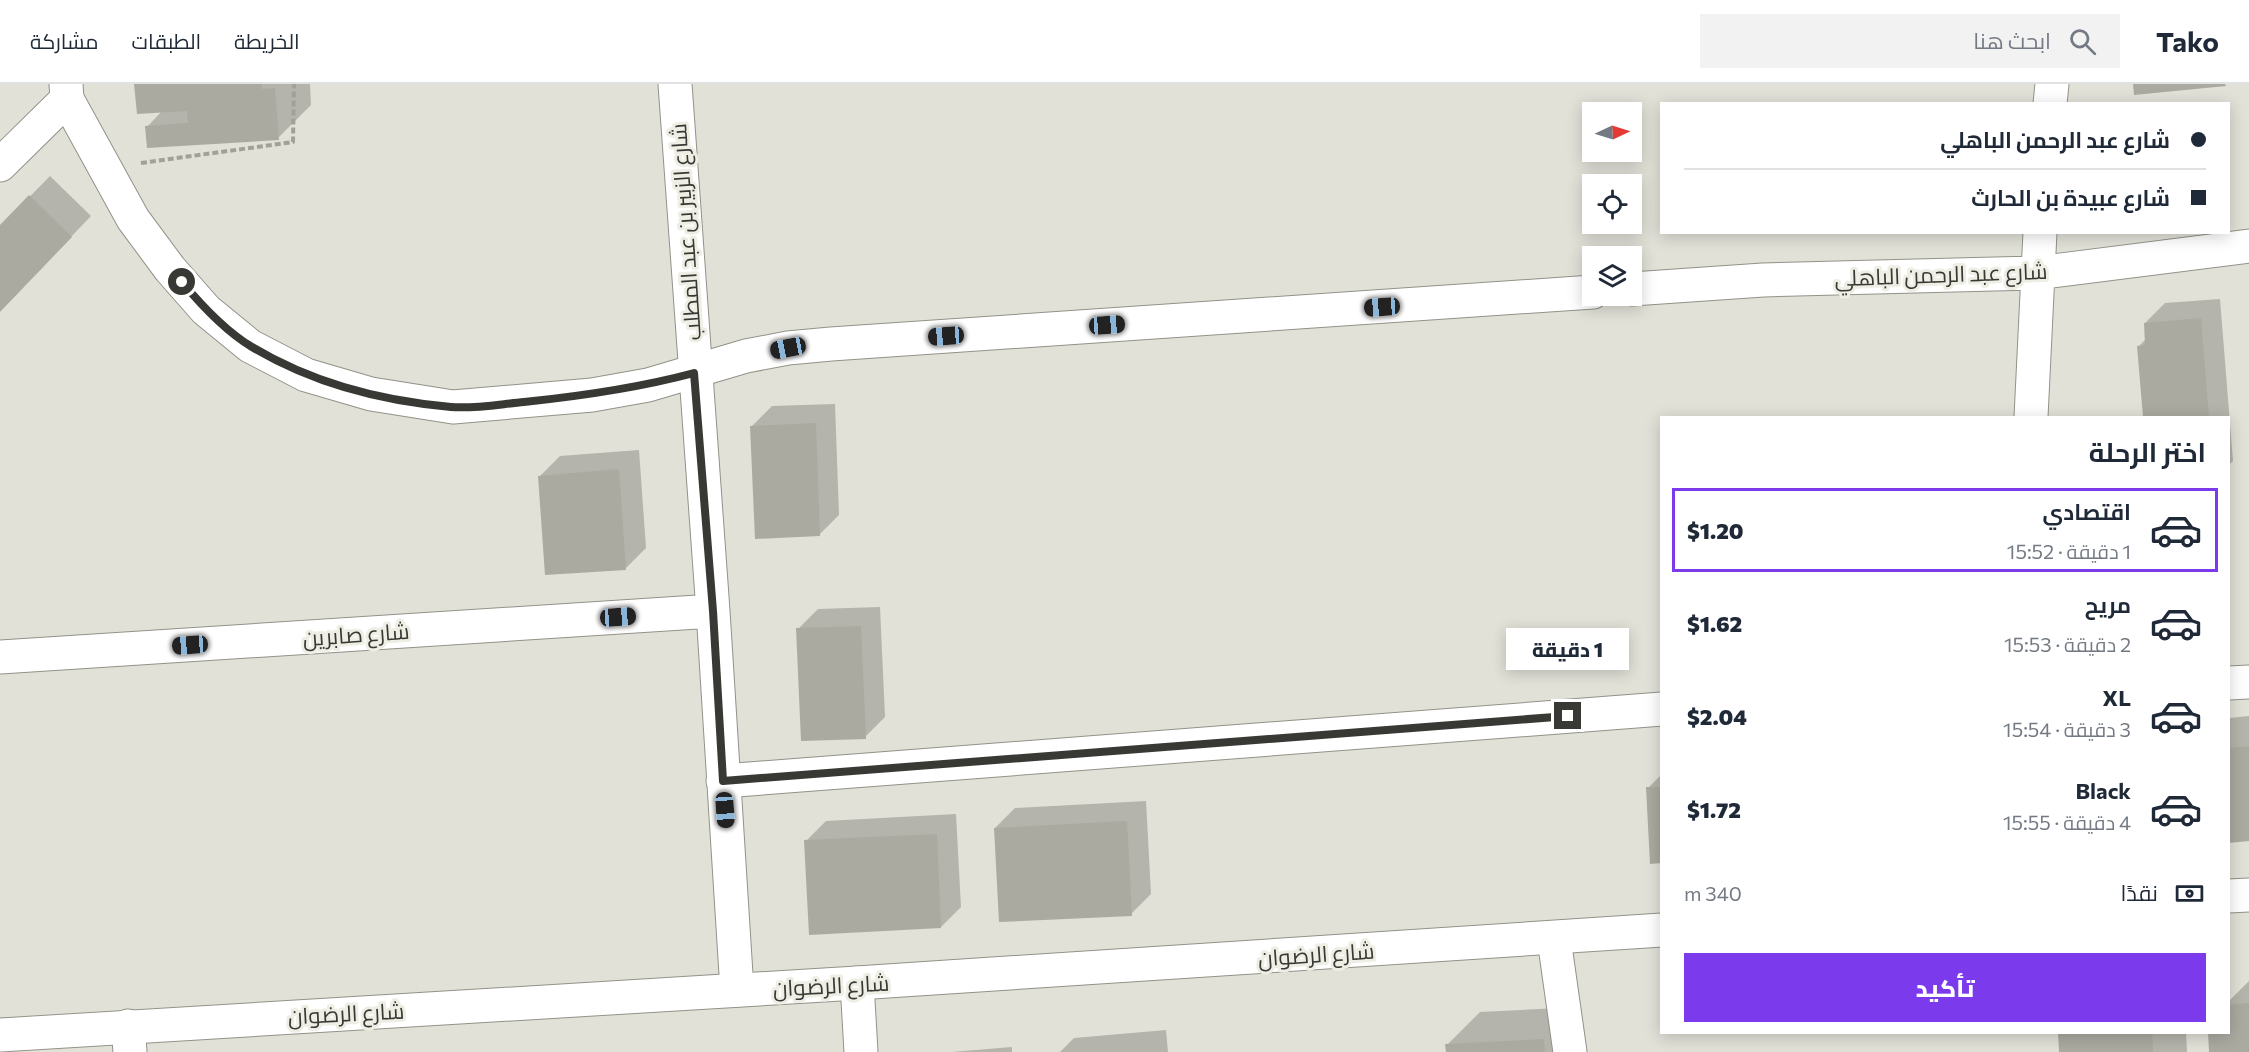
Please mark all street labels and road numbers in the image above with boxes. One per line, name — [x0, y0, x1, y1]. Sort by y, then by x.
street label: شارع الزبير بن عبد المطلب — [664, 122, 708, 341]
street label: شارع عبد الرحمن الباهلي — [1834, 257, 2048, 295]
street label: شارع صابرين — [302, 617, 410, 653]
street label: شارع الرضوان — [1257, 936, 1375, 974]
street label: شارع الرضوان — [772, 968, 890, 1004]
street label: شارع الرضوان — [287, 996, 405, 1032]

